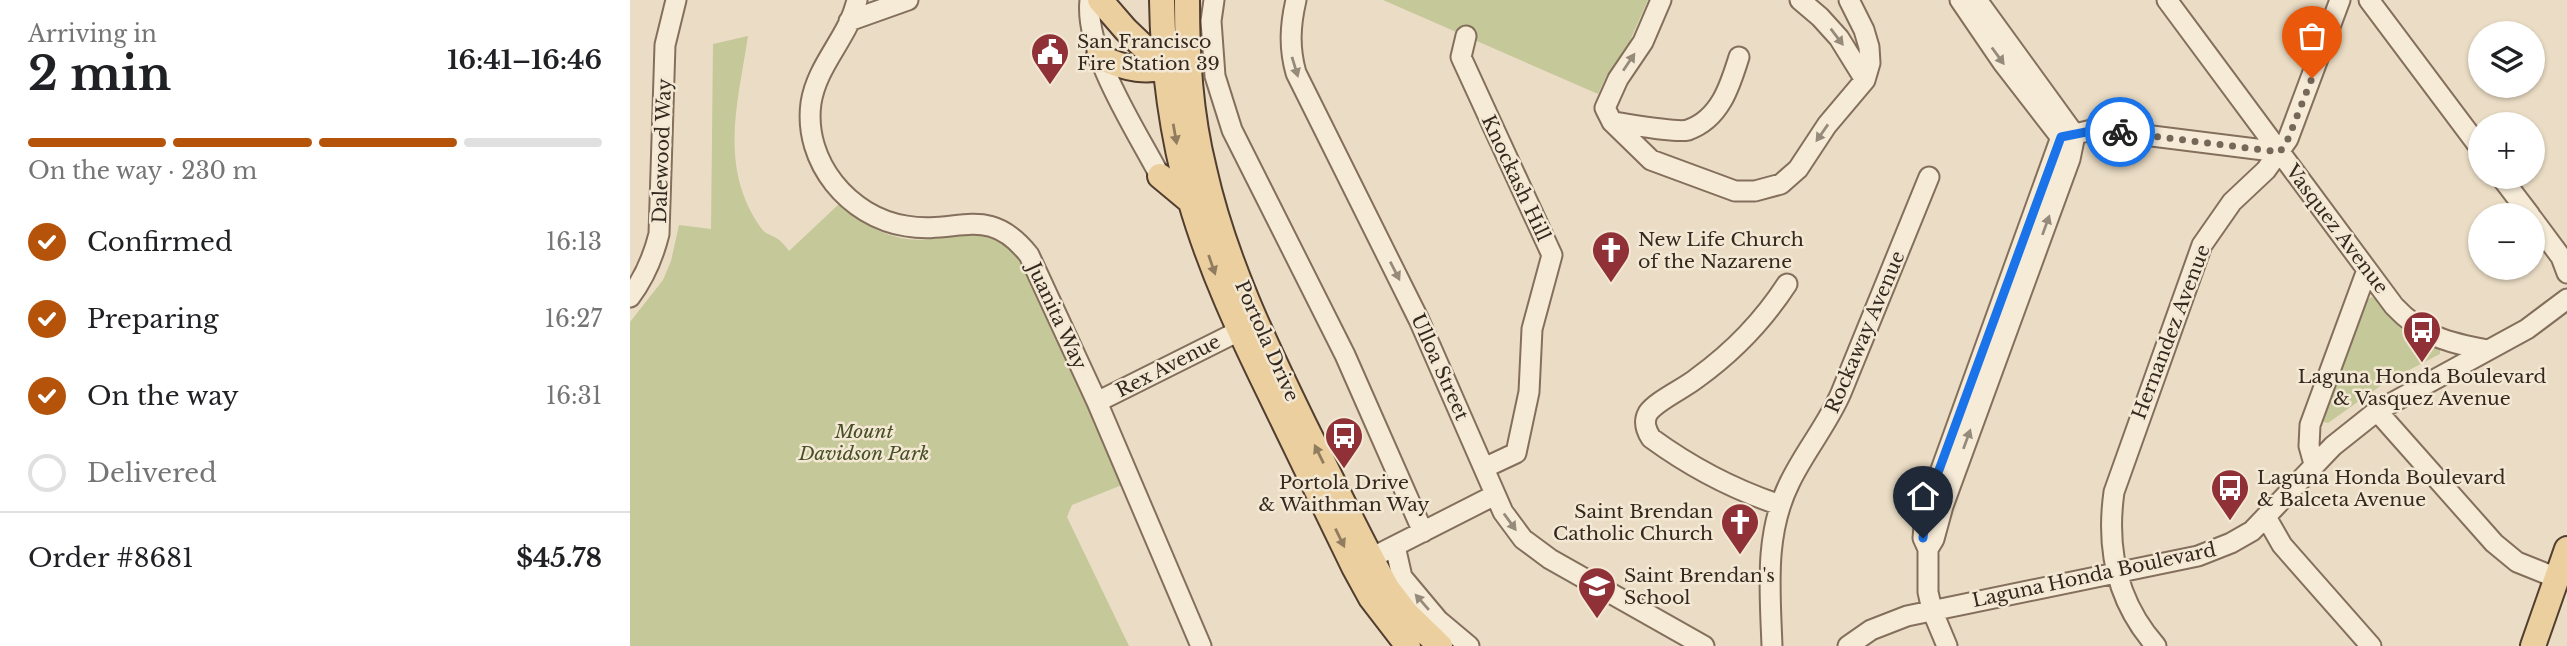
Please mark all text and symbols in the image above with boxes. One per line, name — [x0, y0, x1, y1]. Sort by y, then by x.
pin — [2282, 6, 2342, 78]
icon: bag — [2293, 17, 2331, 55]
text: Arriving in — [28, 20, 157, 48]
map controls — [2468, 21, 2545, 280]
button: layers — [2468, 21, 2545, 98]
one-way arrow — [1829, 27, 1844, 45]
place label: San Francisco Fire Station 39 — [1077, 30, 1220, 75]
public building icon: San Francisco Fire Station 39 — [1029, 31, 1071, 86]
text: 16:41–16:46 — [447, 44, 602, 76]
text: 2 min — [28, 45, 171, 102]
one-way arrow — [1991, 47, 2005, 65]
one-way arrow — [1623, 52, 1636, 72]
one-way arrow — [1290, 57, 1300, 78]
street label: Dalewood Way — [648, 78, 676, 224]
courier — [2085, 97, 2155, 167]
street label: Knockash Hill — [1477, 111, 1555, 245]
button: + — [2468, 112, 2545, 189]
icon: bike — [2101, 113, 2139, 151]
one-way arrow — [1170, 123, 1181, 145]
one-way arrow — [1815, 124, 1829, 142]
text: On the way · 230 m — [28, 157, 257, 185]
street label: Vasquez Avenue — [2280, 159, 2393, 298]
button: − — [2468, 203, 2545, 280]
one-way arrow — [2041, 215, 2052, 236]
icon: check — [28, 223, 66, 261]
text: Confirmed — [87, 226, 232, 258]
text: 16:13 — [546, 228, 602, 256]
place label: New Life Church of the Nazarene — [1638, 228, 1804, 273]
church icon: New Life Church of the Nazarene — [1590, 229, 1632, 284]
street label: Hernandez Avenue — [2127, 241, 2215, 423]
street label: Rockaway Avenue — [1820, 247, 1910, 417]
one-way arrow — [1207, 255, 1218, 276]
street label: Juanita Way — [1021, 256, 1092, 373]
one-way arrow — [1390, 261, 1401, 281]
street label: Portola Drive — [1230, 277, 1304, 405]
icon: check — [28, 300, 66, 338]
text: Preparing — [87, 303, 219, 335]
text: 16:27 — [545, 305, 602, 333]
bus stop icon: Laguna Honda Boulevard & Vasquez Avenue — [2401, 309, 2443, 364]
street label: Ulloa Street — [1406, 310, 1474, 425]
street label: Rex Avenue — [1112, 330, 1224, 402]
place label: Laguna Honda Boulevard & Vasquez Avenue — [2298, 365, 2547, 410]
icon: check — [28, 377, 66, 415]
text: On the way — [87, 380, 239, 412]
text: 16:31 — [546, 382, 602, 410]
bus stop icon: Portola Drive & Waithman Way — [1323, 415, 1365, 470]
park label: Mount Davidson Park — [798, 420, 929, 465]
one-way arrow — [1962, 428, 1973, 449]
one-way arrow — [1313, 444, 1324, 464]
text: Delivered — [87, 457, 217, 489]
pin — [1893, 466, 1953, 538]
place label: Laguna Honda Boulevard & Balceta Avenue — [2257, 466, 2506, 511]
bus stop icon: Laguna Honda Boulevard & Balceta Avenue — [2209, 467, 2251, 522]
place label: Portola Drive & Waithman Way — [1259, 471, 1429, 516]
icon: home — [1904, 477, 1942, 515]
place label: Saint Brendan Catholic Church — [1553, 500, 1713, 545]
church icon: Saint Brendan Catholic Church — [1719, 501, 1761, 556]
one-way arrow — [1503, 513, 1517, 531]
one-way arrow — [1334, 528, 1346, 548]
street label: Laguna Honda Boulevard — [1970, 538, 2218, 612]
text: Order #8681 — [28, 542, 194, 574]
text: $45.78 — [516, 542, 602, 574]
place label: Saint Brendan's School — [1624, 564, 1775, 609]
school or university icon: Saint Brendan's School — [1576, 565, 1618, 620]
one-way arrow — [1415, 594, 1430, 611]

